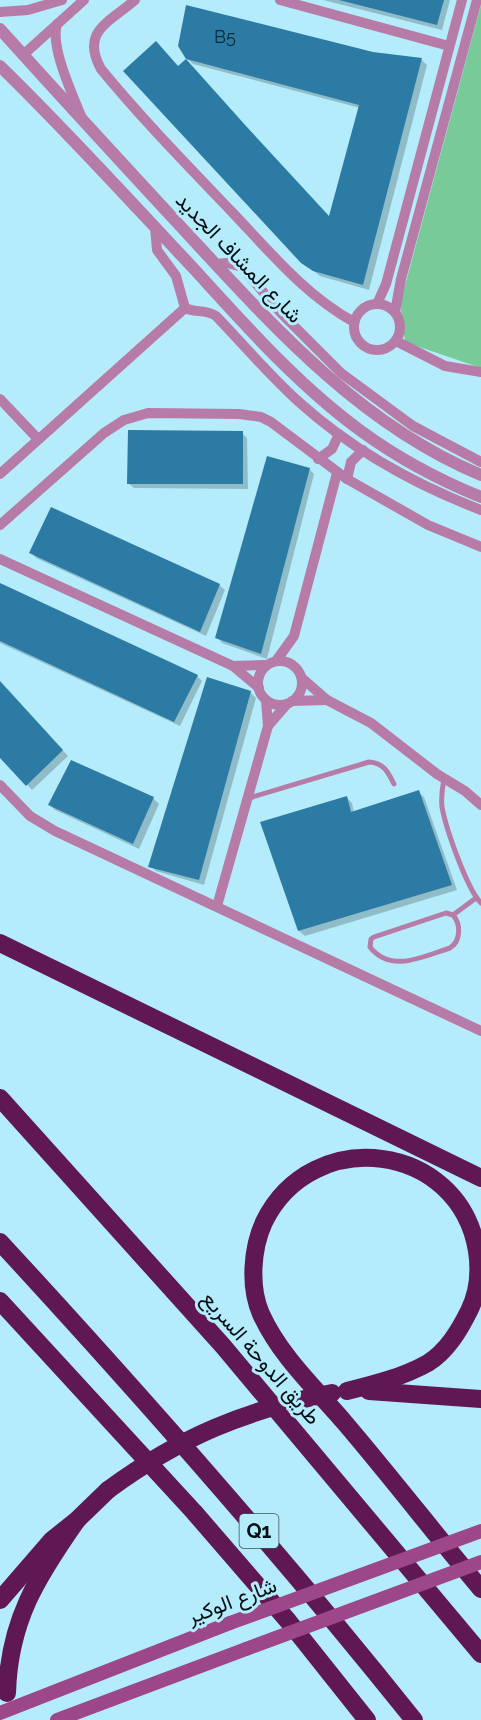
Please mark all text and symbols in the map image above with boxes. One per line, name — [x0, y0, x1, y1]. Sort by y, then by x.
house number: B5 — [214, 26, 236, 47]
street label: شارع المشاف الجديد — [169, 187, 308, 329]
street label: طريق الدوحة السريع — [195, 1286, 326, 1431]
road number: Q1 — [240, 1514, 278, 1548]
street label: شارع الوكير — [183, 1572, 281, 1631]

